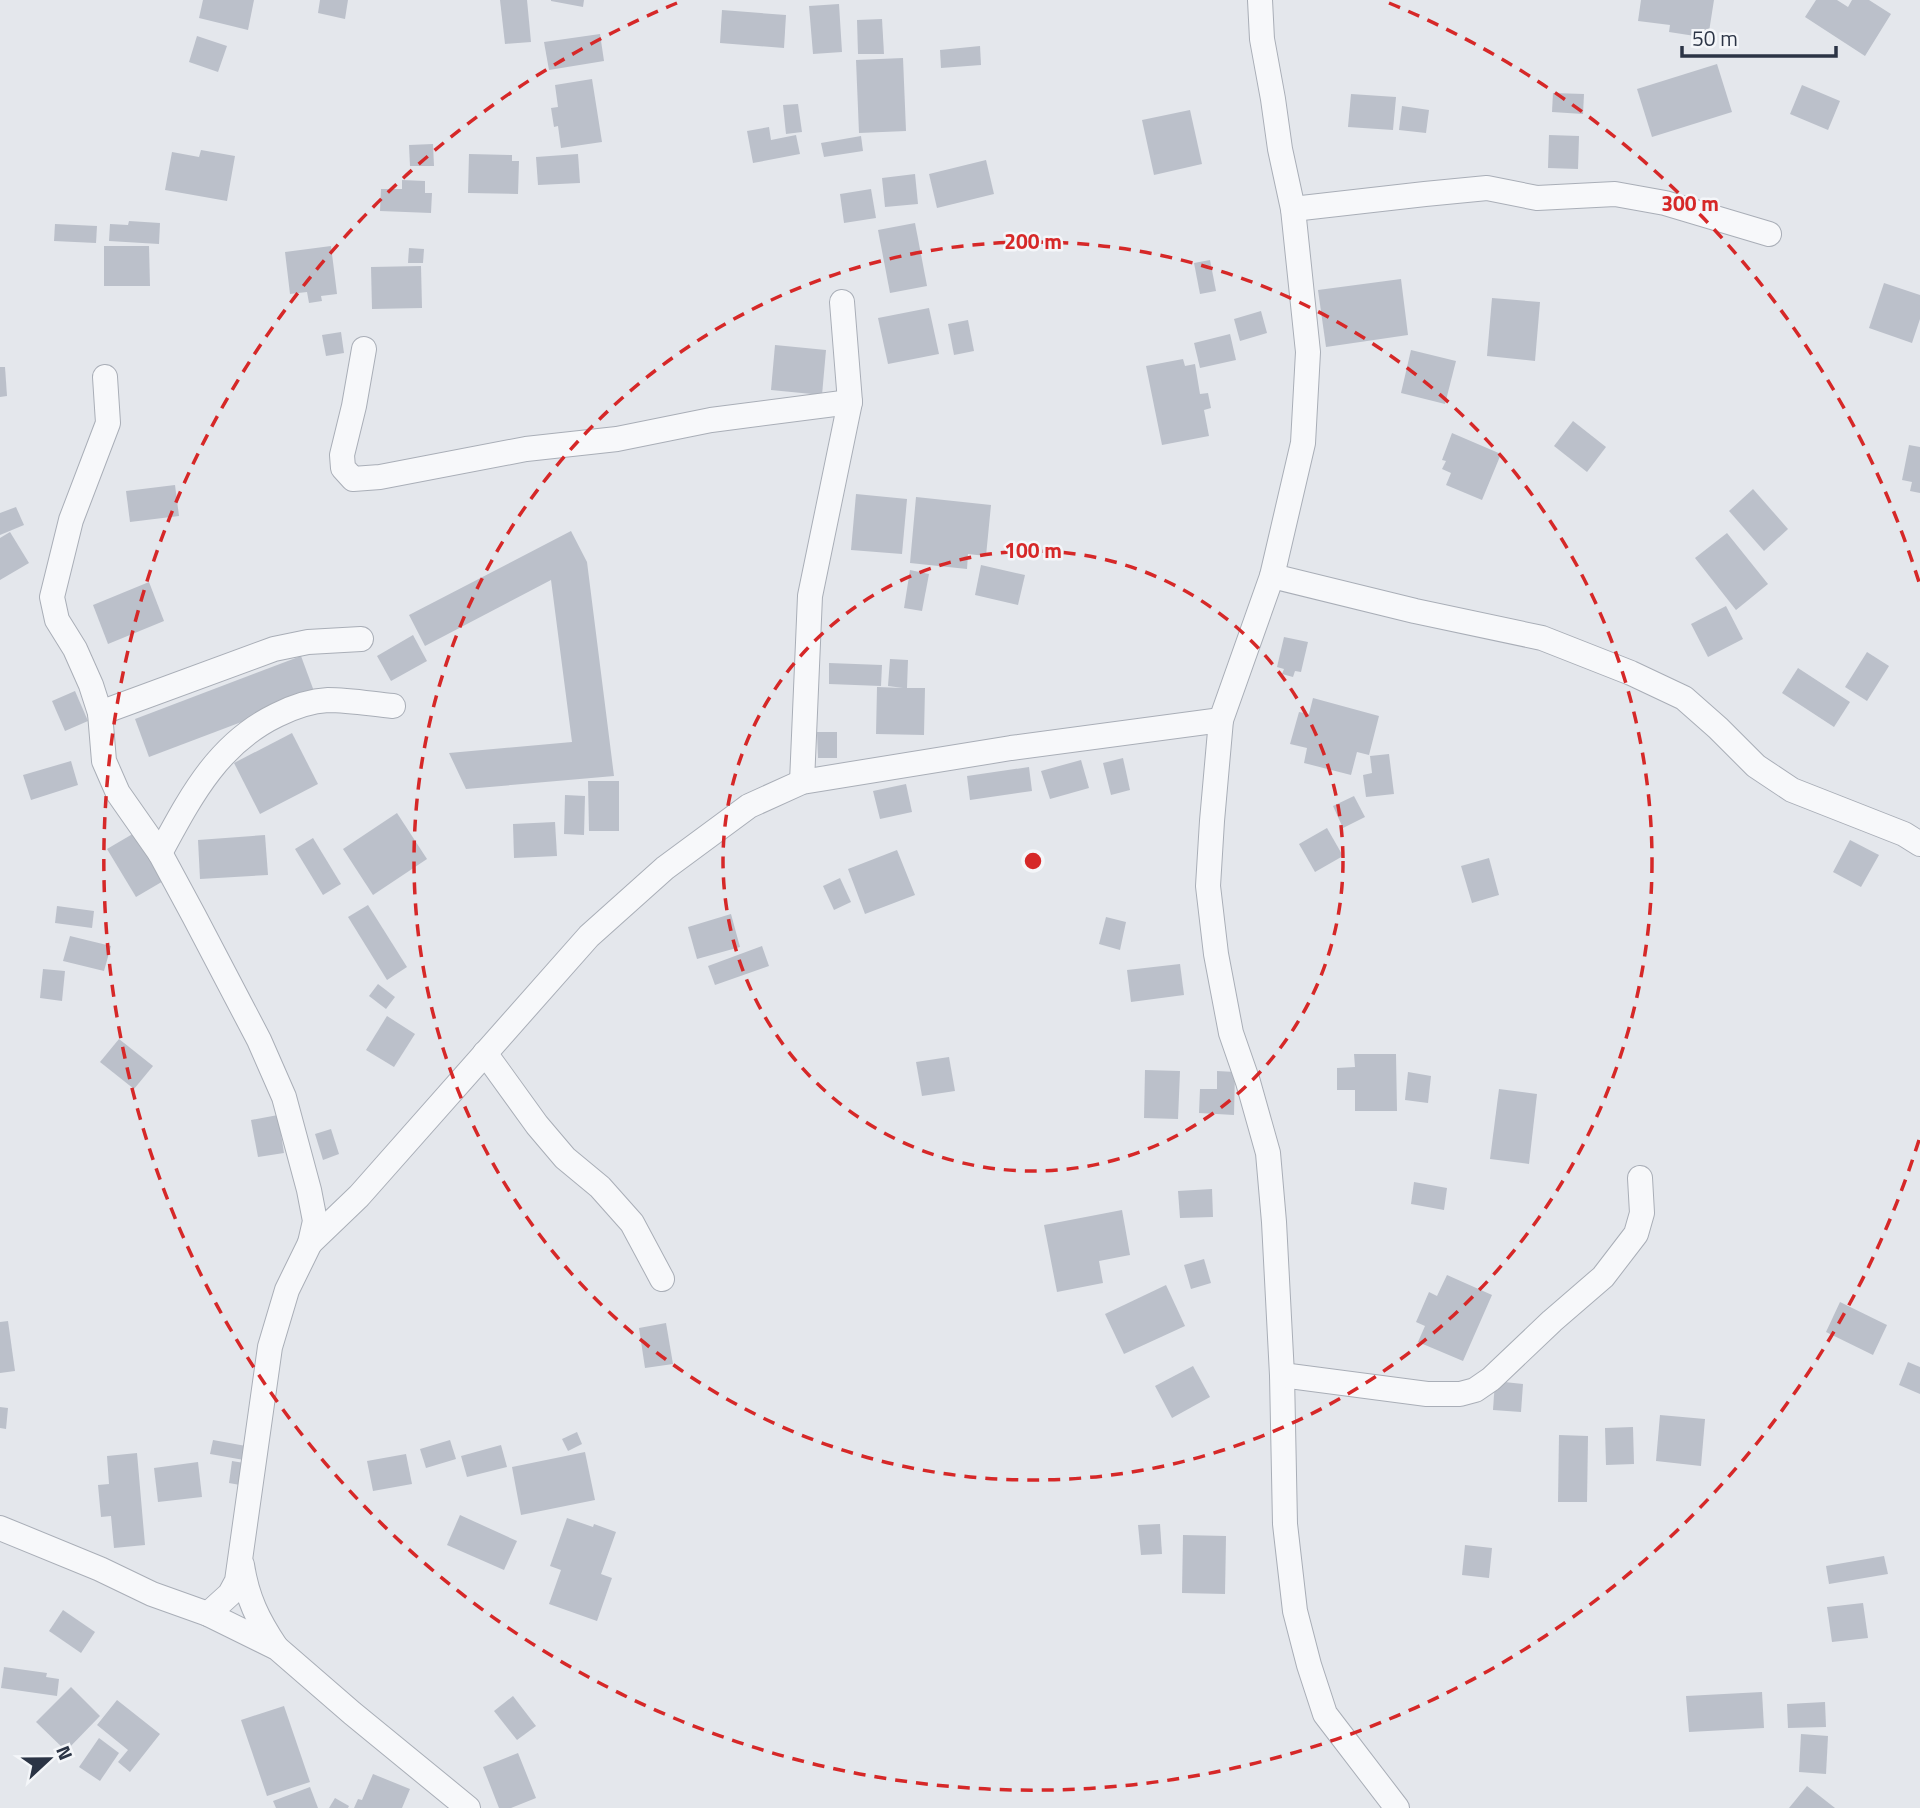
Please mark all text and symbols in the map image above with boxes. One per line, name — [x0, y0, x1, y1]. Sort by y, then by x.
scale bar — [1682, 14, 1836, 58]
text: 50 m — [1692, 22, 1738, 54]
text: 300 m — [1661, 187, 1719, 219]
text: 200 m — [1004, 225, 1062, 257]
text: 100 m — [1004, 534, 1062, 566]
centre of rings — [1021, 849, 1045, 873]
north arrow — [14, 1724, 84, 1794]
text: N — [49, 1741, 81, 1764]

